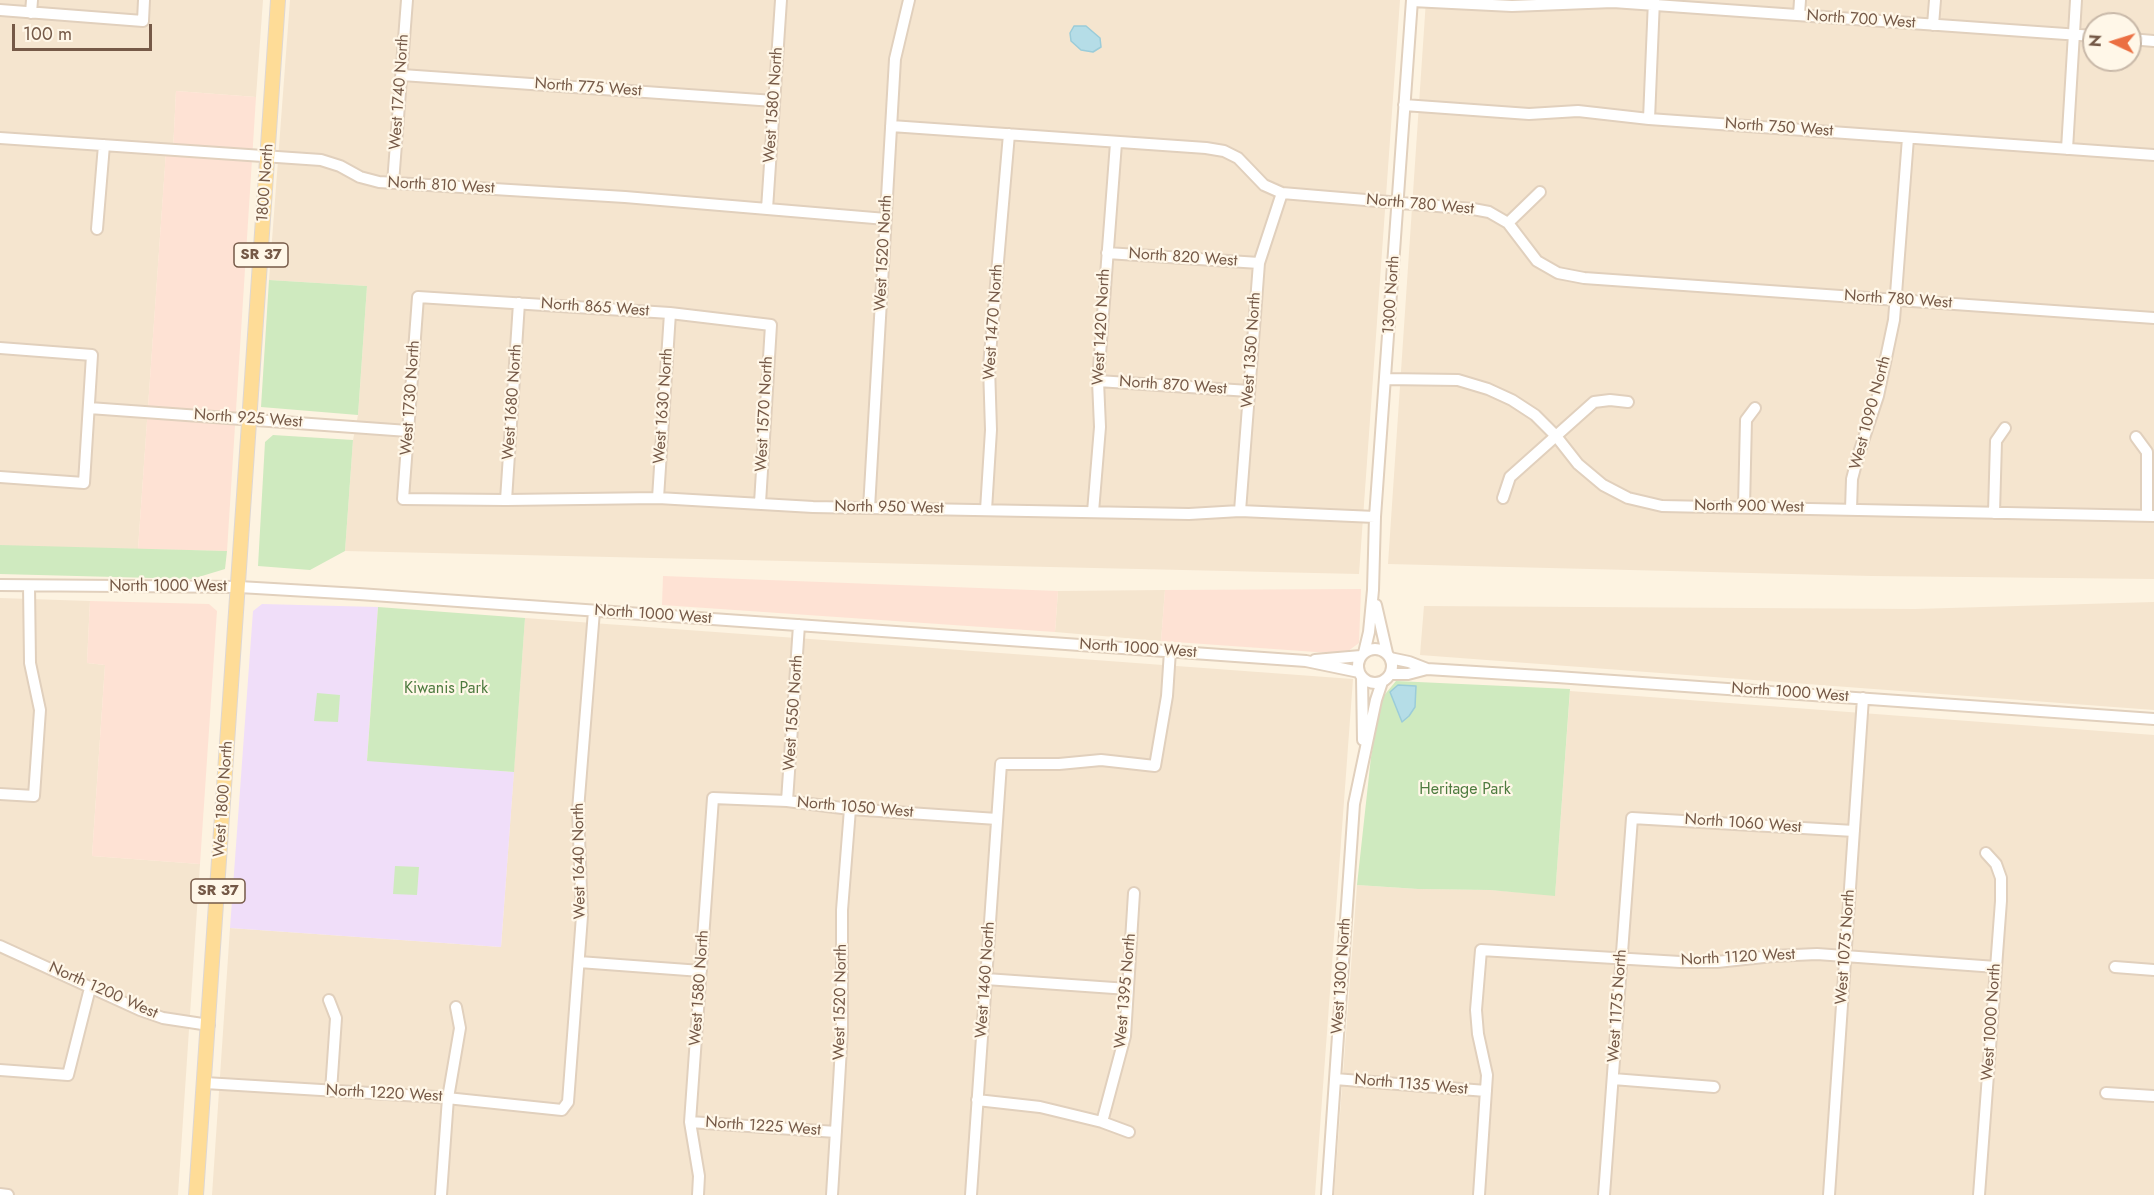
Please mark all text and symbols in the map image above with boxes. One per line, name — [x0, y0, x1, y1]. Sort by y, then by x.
street label: North 700 West — [1806, 7, 1916, 33]
scale bar — [15, 12, 154, 50]
north arrow — [2082, 12, 2142, 72]
text: 100 m — [23, 21, 72, 47]
street label: West 1740 North — [386, 33, 414, 151]
text: N — [2084, 34, 2107, 48]
street label: West 1580 North — [760, 46, 788, 164]
street label: North 775 West — [534, 75, 642, 101]
street label: North 750 West — [1724, 115, 1834, 141]
street label: 1800 North — [254, 143, 278, 223]
street label: North 810 West — [387, 174, 495, 198]
street label: North 780 West — [1365, 191, 1475, 219]
street label: West 1520 North — [871, 194, 897, 312]
road number: SR 37 — [234, 243, 288, 267]
street label: North 820 West — [1128, 245, 1238, 271]
street label: 1300 North — [1380, 255, 1404, 335]
street label: West 1470 North — [980, 263, 1008, 381]
street label: West 1420 North — [1089, 268, 1115, 386]
street label: North 780 West — [1843, 287, 1953, 313]
street label: West 1350 North — [1238, 291, 1266, 409]
street label: North 865 West — [540, 295, 650, 321]
street label: West 1730 North — [397, 340, 425, 456]
street label: West 1680 North — [499, 343, 527, 461]
street label: West 1630 North — [650, 347, 678, 465]
street label: West 1090 North — [1847, 354, 1895, 472]
street label: West 1570 North — [752, 356, 778, 472]
street label: North 870 West — [1118, 373, 1228, 399]
street label: North 925 West — [193, 406, 303, 432]
street label: North 900 West — [1694, 496, 1804, 518]
street label: North 950 West — [834, 497, 944, 519]
street label: North 1000 West — [109, 577, 227, 597]
street label: North 1000 West — [594, 601, 712, 629]
street label: North 1000 West — [1079, 635, 1197, 663]
street label: West 1550 North — [780, 654, 808, 772]
park label: Kiwanis Park — [404, 679, 488, 699]
street label: North 1000 West — [1731, 679, 1849, 707]
street label: West 1800 North — [210, 740, 238, 858]
park label: Heritage Park — [1419, 780, 1511, 800]
street label: North 1050 West — [796, 793, 914, 823]
street label: West 1640 North — [569, 802, 591, 920]
street label: North 1060 West — [1684, 810, 1802, 838]
road number: SR 37 — [191, 879, 245, 903]
street label: West 1075 North — [1832, 889, 1860, 1005]
street label: West 1300 North — [1328, 917, 1356, 1035]
street label: West 1460 North — [972, 921, 1000, 1039]
street label: West 1580 North — [686, 929, 714, 1047]
street label: West 1395 North — [1111, 933, 1141, 1049]
street label: West 1520 North — [830, 944, 852, 1060]
street label: North 1120 West — [1680, 945, 1796, 971]
street label: West 1175 North — [1604, 949, 1632, 1063]
street label: North 1200 West — [46, 958, 160, 1024]
street label: West 1000 North — [1978, 963, 2006, 1081]
street label: North 1135 West — [1354, 1070, 1468, 1100]
street label: North 1220 West — [325, 1081, 443, 1107]
street label: North 1225 West — [704, 1113, 822, 1141]

